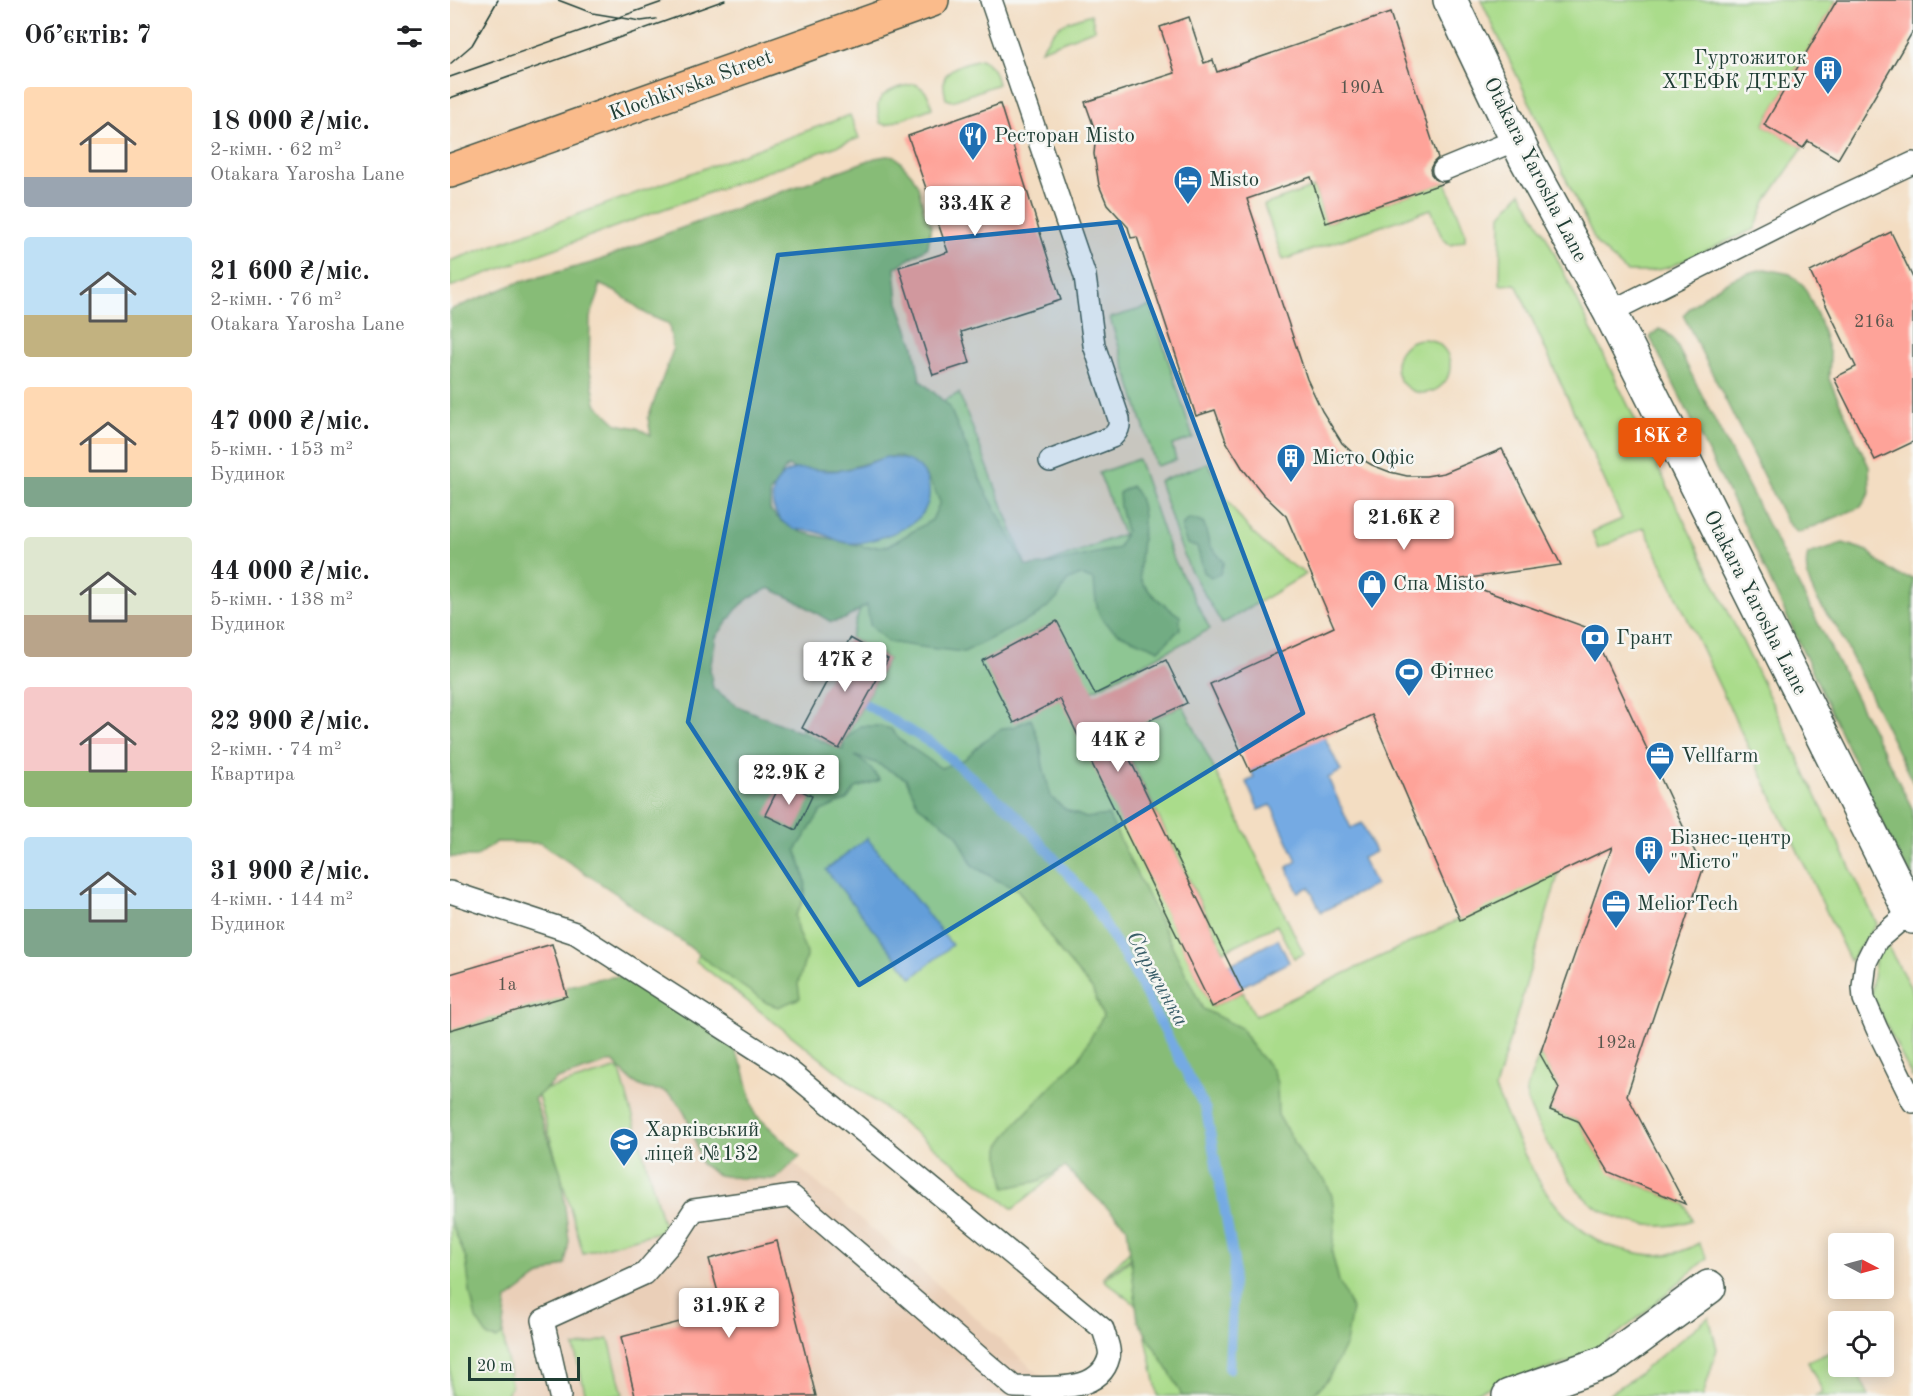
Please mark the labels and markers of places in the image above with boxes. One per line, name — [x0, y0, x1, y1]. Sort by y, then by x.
place label: Гуртожиток ХТЕФК ДТЕУ — [1662, 48, 1807, 93]
building icon: Гуртожиток ХТЕФК ДТЕУ — [1812, 54, 1844, 96]
restaurant icon: Ресторан Misto — [957, 120, 989, 162]
place label: Ресторан Misto — [994, 126, 1135, 147]
hotel icon: Misto — [1172, 164, 1204, 206]
place label: Misto — [1209, 170, 1259, 191]
pin: 33.4K ₴ — [920, 186, 1030, 237]
pin: 18K ₴ — [1618, 418, 1702, 469]
building icon: Місто Офіс — [1275, 442, 1307, 484]
place label: Місто Офіс — [1312, 448, 1414, 469]
pin: 21.6K ₴ — [1349, 500, 1459, 551]
shop icon: Спа Misto — [1356, 568, 1388, 610]
place label: Спа Misto — [1393, 574, 1485, 595]
bank icon: Грант — [1579, 622, 1611, 664]
place label: Грант — [1616, 628, 1672, 649]
pin: 47K ₴ — [803, 642, 887, 693]
sports icon: Фітнес — [1393, 656, 1425, 698]
place label: Фітнес — [1430, 662, 1494, 683]
pin: 44K ₴ — [1076, 722, 1160, 773]
office icon: Vellfarm — [1644, 740, 1676, 782]
place label: Vellfarm — [1681, 746, 1759, 767]
pin: 22.9K ₴ — [734, 755, 844, 806]
place label: Бізнес-центр "Місто" — [1670, 828, 1791, 873]
building icon: Бізнес-центр "Місто" — [1633, 834, 1665, 876]
office icon: MeliorTech — [1600, 888, 1632, 930]
place label: MeliorTech — [1637, 894, 1738, 915]
place label: Харківський ліцей №132 — [645, 1120, 759, 1165]
school or university icon: Харківський ліцей №132 — [608, 1126, 640, 1168]
pin: 31.9K ₴ — [674, 1288, 784, 1339]

